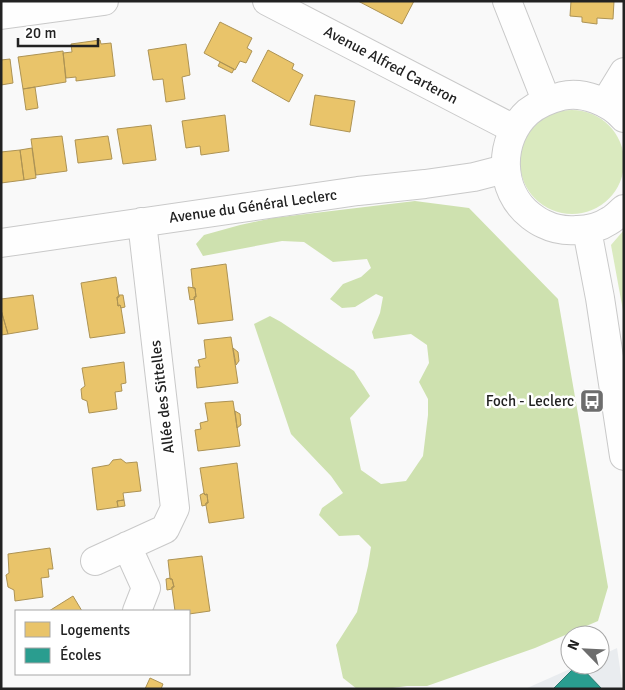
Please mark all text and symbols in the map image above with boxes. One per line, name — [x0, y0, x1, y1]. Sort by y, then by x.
scale bar — [18, 15, 98, 47]
street label: Avenue Alfred Carteron — [321, 22, 461, 108]
text: 20 m — [25, 24, 56, 42]
street label: Avenue du Général Leclerc — [168, 185, 338, 227]
street label: Allée des Sittelles — [146, 339, 178, 455]
bus stop icon: Foch - Leclerc — [579, 388, 605, 414]
place label: Foch - Leclerc — [486, 392, 574, 410]
legend — [15, 610, 190, 675]
text: Logements — [60, 621, 131, 639]
north arrow — [560, 625, 610, 675]
text: N — [564, 637, 583, 653]
text: Écoles — [60, 645, 102, 664]

